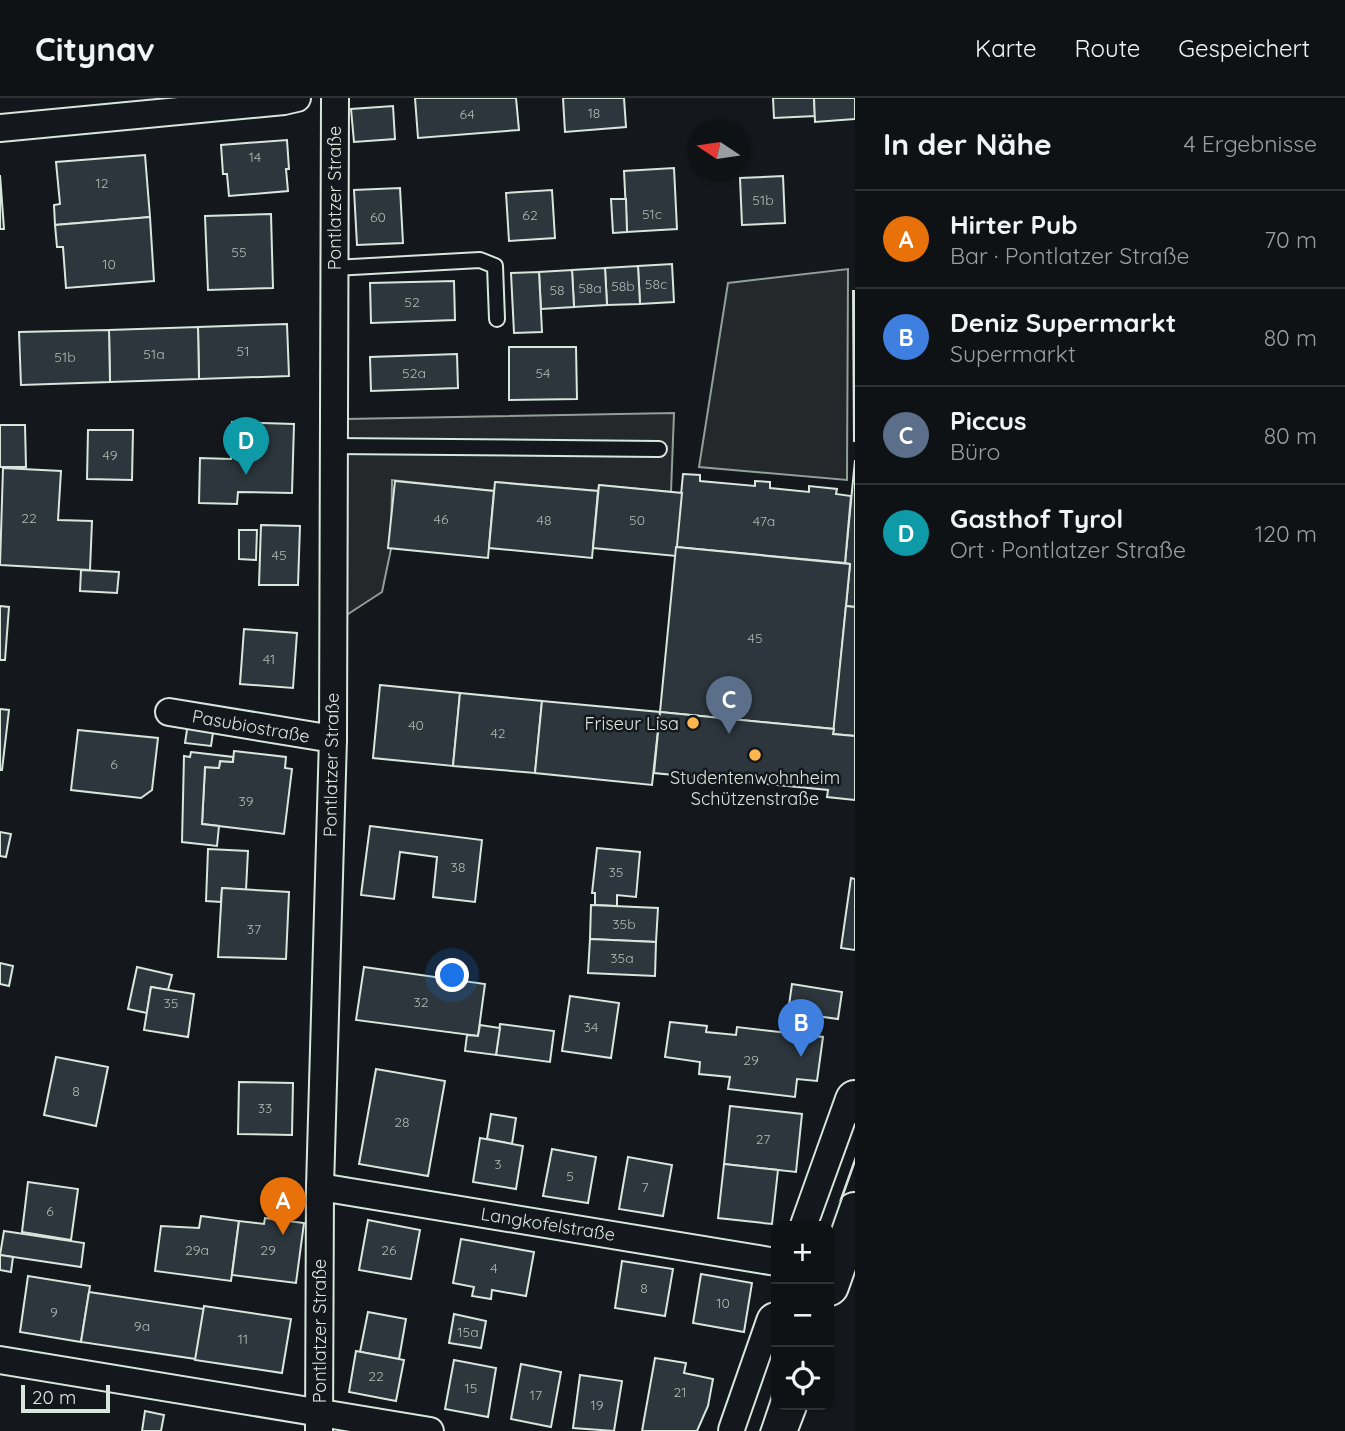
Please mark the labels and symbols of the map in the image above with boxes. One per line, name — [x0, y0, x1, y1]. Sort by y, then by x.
house number: 18 — [588, 104, 600, 122]
house number: 64 — [459, 105, 475, 123]
north arrow — [687, 119, 750, 182]
street label: Pontlatzer Straße — [323, 126, 346, 270]
house number: 14 — [249, 148, 261, 166]
house number: 12 — [96, 174, 109, 192]
house number: 51b — [752, 191, 774, 209]
house number: 51c — [642, 205, 662, 223]
house number: 62 — [522, 206, 538, 224]
house number: 60 — [370, 208, 386, 226]
house number: 55 — [231, 243, 247, 261]
house number: 10 — [102, 255, 116, 273]
house number: 58c — [645, 275, 667, 293]
house number: 58b — [611, 277, 635, 295]
house number: 58a — [578, 279, 602, 297]
house number: 58 — [549, 281, 565, 299]
house number: 52 — [404, 293, 420, 311]
house number: 51 — [237, 342, 249, 360]
house number: 51a — [143, 345, 165, 363]
house number: 51b — [54, 348, 76, 366]
house number: 52a — [402, 364, 426, 382]
house number: 54 — [535, 364, 551, 382]
pin: D — [223, 417, 269, 475]
house number: 49 — [103, 446, 118, 464]
house number: 22 — [21, 509, 37, 527]
house number: 46 — [434, 510, 449, 528]
house number: 48 — [537, 511, 551, 529]
house number: 50 — [629, 511, 645, 529]
house number: 47a — [753, 512, 775, 530]
house number: 45 — [271, 546, 287, 564]
house number: 45 — [747, 629, 763, 647]
house number: 41 — [263, 650, 275, 668]
pin: C — [706, 676, 752, 734]
street label: Pontlatzer Straße — [318, 693, 344, 837]
street label: Pasubiostraße — [190, 704, 312, 748]
place label: Friseur Lisa — [585, 712, 679, 735]
marker: Friseur Lisa — [685, 715, 701, 731]
house number: 40 — [408, 716, 424, 734]
house number: 42 — [490, 724, 506, 742]
marker: Studentenwohnheim Schützenstraße — [747, 747, 763, 763]
house number: 6 — [110, 755, 118, 773]
place label: Studentenwohnheim Schützenstraße — [670, 766, 840, 810]
house number: 39 — [238, 792, 254, 810]
house number: 38 — [451, 858, 465, 876]
house number: 35 — [609, 863, 623, 881]
house number: 35b — [612, 915, 636, 933]
house number: 37 — [247, 920, 261, 938]
house number: 35a — [610, 949, 634, 967]
your location — [435, 958, 469, 992]
house number: 32 — [413, 993, 429, 1011]
house number: 35 — [164, 994, 178, 1012]
pin: B — [778, 999, 824, 1057]
house number: 34 — [584, 1018, 598, 1036]
house number: 29 — [743, 1051, 759, 1069]
house number: 8 — [72, 1082, 80, 1100]
house number: 33 — [258, 1099, 272, 1117]
house number: 28 — [394, 1113, 410, 1131]
house number: 27 — [756, 1130, 770, 1148]
house number: 3 — [494, 1155, 502, 1173]
house number: 5 — [566, 1167, 574, 1185]
pin: A — [260, 1177, 306, 1235]
house number: 7 — [641, 1178, 649, 1196]
house number: 6 — [46, 1202, 54, 1220]
street label: Langkofelstraße — [479, 1202, 617, 1246]
house number: 29a — [185, 1241, 209, 1259]
house number: 29 — [260, 1241, 276, 1259]
house number: 26 — [381, 1241, 397, 1259]
street label: Pontlatzer Straße — [308, 1259, 331, 1403]
house number: 4 — [490, 1259, 498, 1277]
house number: 8 — [640, 1279, 648, 1297]
house number: 10 — [716, 1294, 730, 1312]
house number: 9 — [50, 1303, 58, 1321]
house number: 9a — [134, 1317, 150, 1335]
house number: 15a — [457, 1323, 479, 1341]
house number: 11 — [238, 1330, 248, 1348]
house number: 22 — [368, 1367, 384, 1385]
house number: 15 — [465, 1379, 477, 1397]
scale bar — [21, 1382, 110, 1414]
house number: 21 — [674, 1383, 686, 1401]
house number: 17 — [530, 1386, 542, 1404]
house number: 19 — [591, 1396, 604, 1414]

